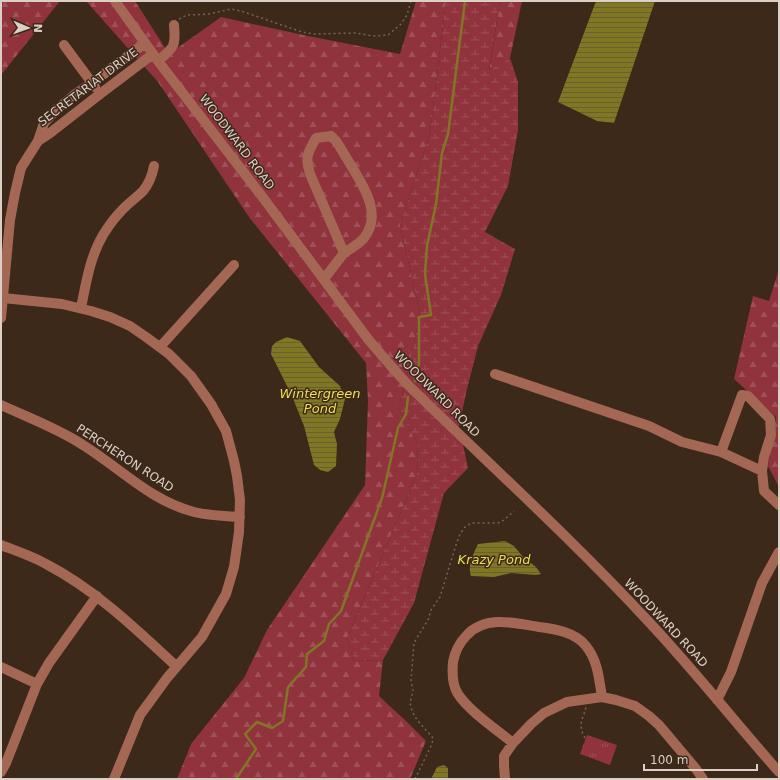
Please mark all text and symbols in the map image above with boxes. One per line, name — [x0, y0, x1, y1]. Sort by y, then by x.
north arrow — [8, 8, 48, 48]
text: N — [31, 23, 44, 33]
street label: SECRETARIAT DRIVE — [35, 45, 141, 129]
street label: WOODWARD ROAD — [197, 92, 277, 192]
street label: WOODWARD ROAD — [391, 348, 483, 440]
water label: Wintergreen Pond — [280, 386, 360, 416]
street label: PERCHERON ROAD — [74, 421, 176, 495]
water label: Krazy Pond — [458, 552, 531, 567]
street label: WOODWARD ROAD — [621, 576, 711, 670]
scale bar — [644, 746, 757, 772]
text: 100 m — [650, 753, 688, 767]

